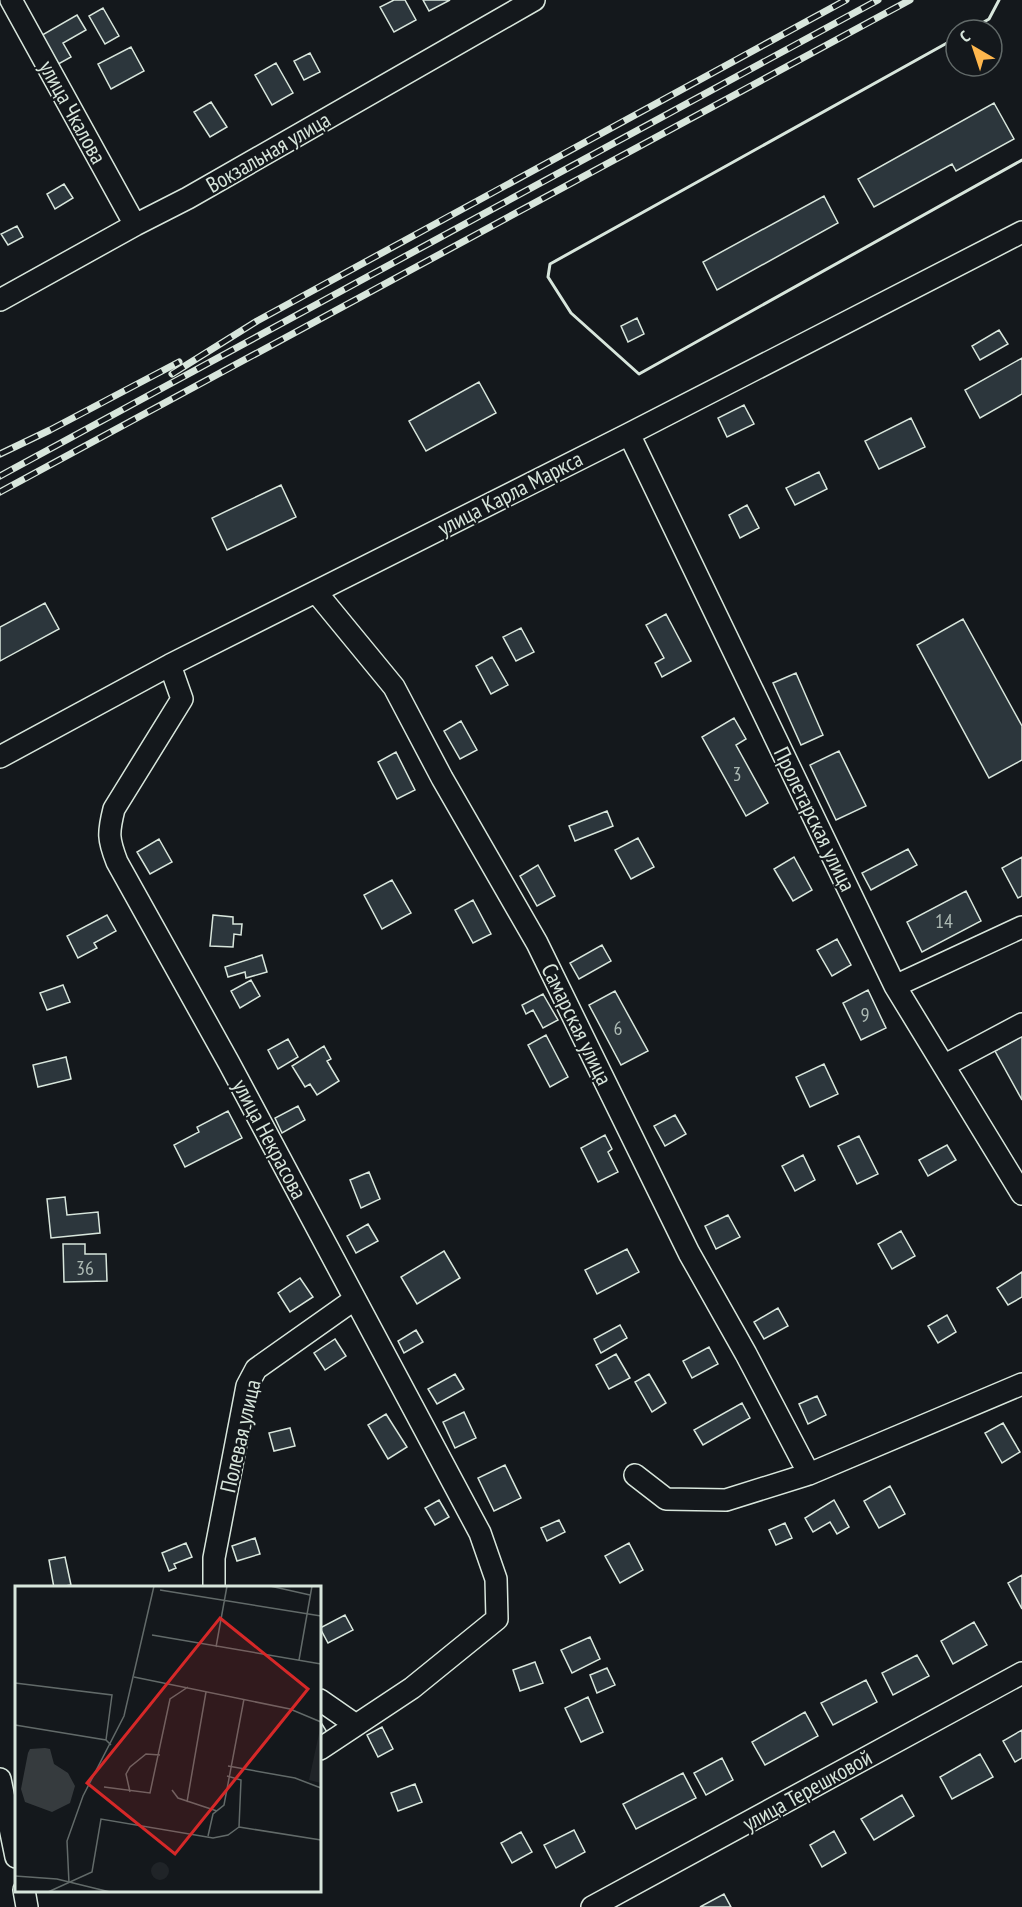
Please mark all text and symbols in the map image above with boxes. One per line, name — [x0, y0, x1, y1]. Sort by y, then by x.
north arrow — [944, 18, 1004, 78]
text: С — [955, 26, 974, 46]
street label: улица Чкалова — [33, 55, 113, 169]
street label: Вокзальная улица — [201, 105, 335, 199]
street label: улица Карла Маркса — [433, 444, 587, 542]
street label: Пролетарская улица — [768, 742, 862, 896]
house number: 3 — [733, 761, 742, 787]
house number: 14 — [935, 908, 953, 934]
street label: Самарская улица — [535, 959, 619, 1089]
house number: 9 — [861, 1002, 870, 1028]
house number: 6 — [614, 1015, 623, 1041]
street label: улица Некрасова — [227, 1074, 313, 1204]
house number: 36 — [76, 1255, 94, 1281]
street label: Полевая улица — [213, 1377, 267, 1495]
inset map — [15, 1586, 321, 1892]
street label: улица Терешковой — [737, 1743, 877, 1837]

